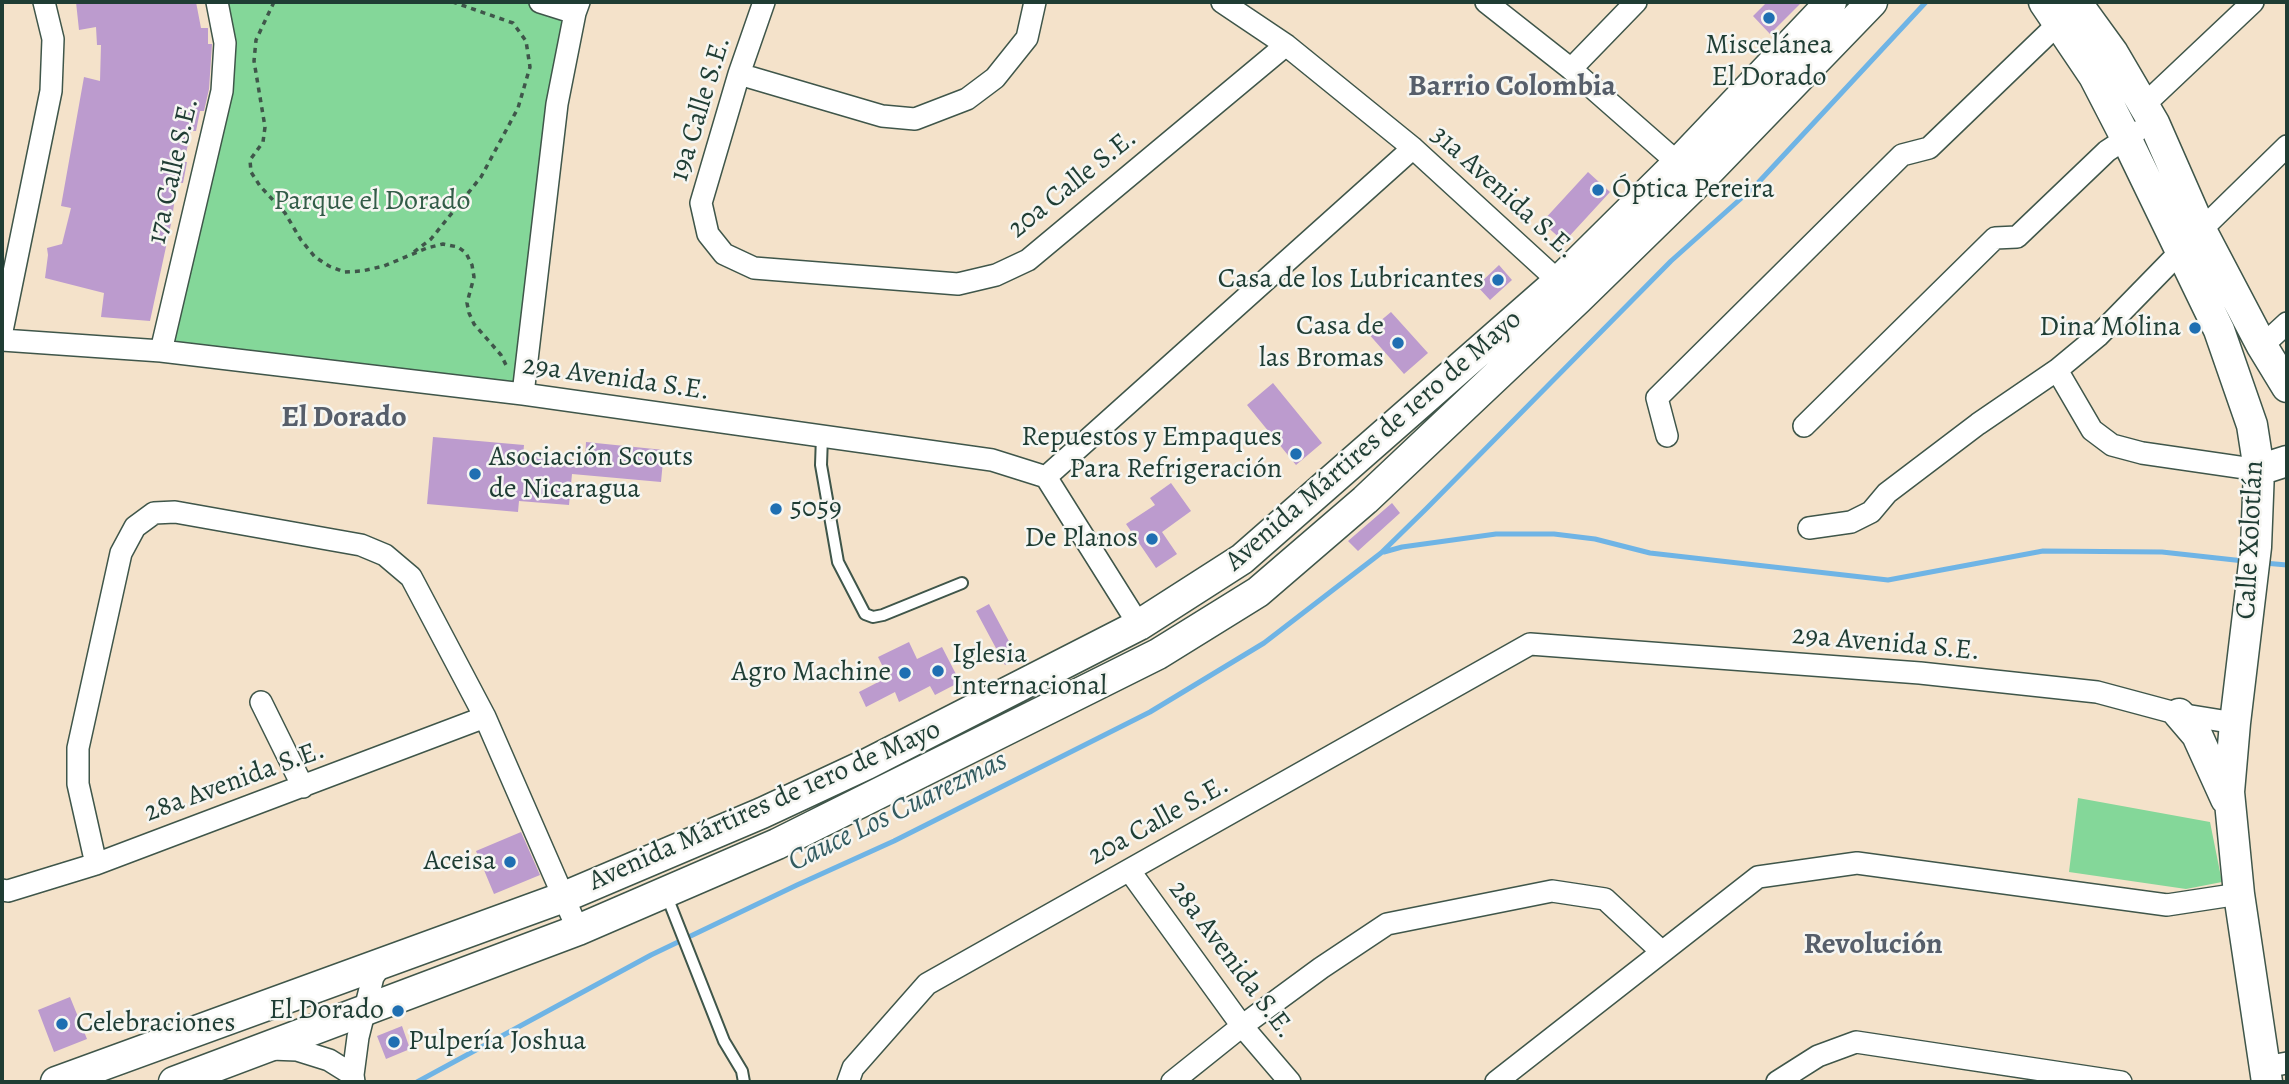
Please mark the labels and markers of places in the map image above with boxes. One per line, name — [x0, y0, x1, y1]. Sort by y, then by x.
marker: Miscelánea El Dorado — [1761, 10, 1777, 26]
place label: Miscelánea El Dorado — [1705, 29, 1833, 95]
place label: Óptica Pereira — [1612, 173, 1775, 207]
marker: Óptica Pereira — [1590, 182, 1606, 198]
place label: Casa de los Lubricantes — [1218, 263, 1484, 297]
marker: Casa de los Lubricantes — [1490, 272, 1506, 288]
place label: Casa de las Bromas — [1259, 310, 1384, 376]
place label: Dina Molina — [2039, 311, 2181, 345]
marker: Dina Molina — [2187, 320, 2203, 336]
marker: Casa de las Bromas — [1390, 335, 1406, 351]
place label: Repuestos y Empaques Para Refrigeración — [1021, 421, 1282, 487]
place label: Asociación Scouts de Nicaragua — [489, 441, 693, 507]
marker: Repuestos y Empaques Para Refrigeración — [1288, 446, 1304, 462]
marker: Asociación Scouts de Nicaragua — [467, 466, 483, 482]
place label: 5059 — [790, 492, 842, 526]
marker: 5059 — [768, 501, 784, 517]
place label: De Planos — [1024, 522, 1138, 556]
marker: De Planos — [1144, 531, 1160, 547]
place label: Iglesia Internacional — [952, 638, 1107, 704]
place label: Agro Machine — [732, 656, 891, 690]
marker: Iglesia Internacional — [930, 663, 946, 679]
marker: Agro Machine — [897, 665, 913, 681]
place label: Aceisa — [424, 845, 496, 879]
marker: Aceisa — [502, 854, 518, 870]
place label: El Dorado — [269, 994, 384, 1028]
marker: El Dorado — [390, 1003, 406, 1019]
place label: Celebraciones — [76, 1007, 235, 1041]
marker: Celebraciones — [54, 1016, 70, 1032]
place label: Pulpería Joshua — [408, 1025, 586, 1059]
marker: Pulpería Joshua — [386, 1034, 402, 1050]

